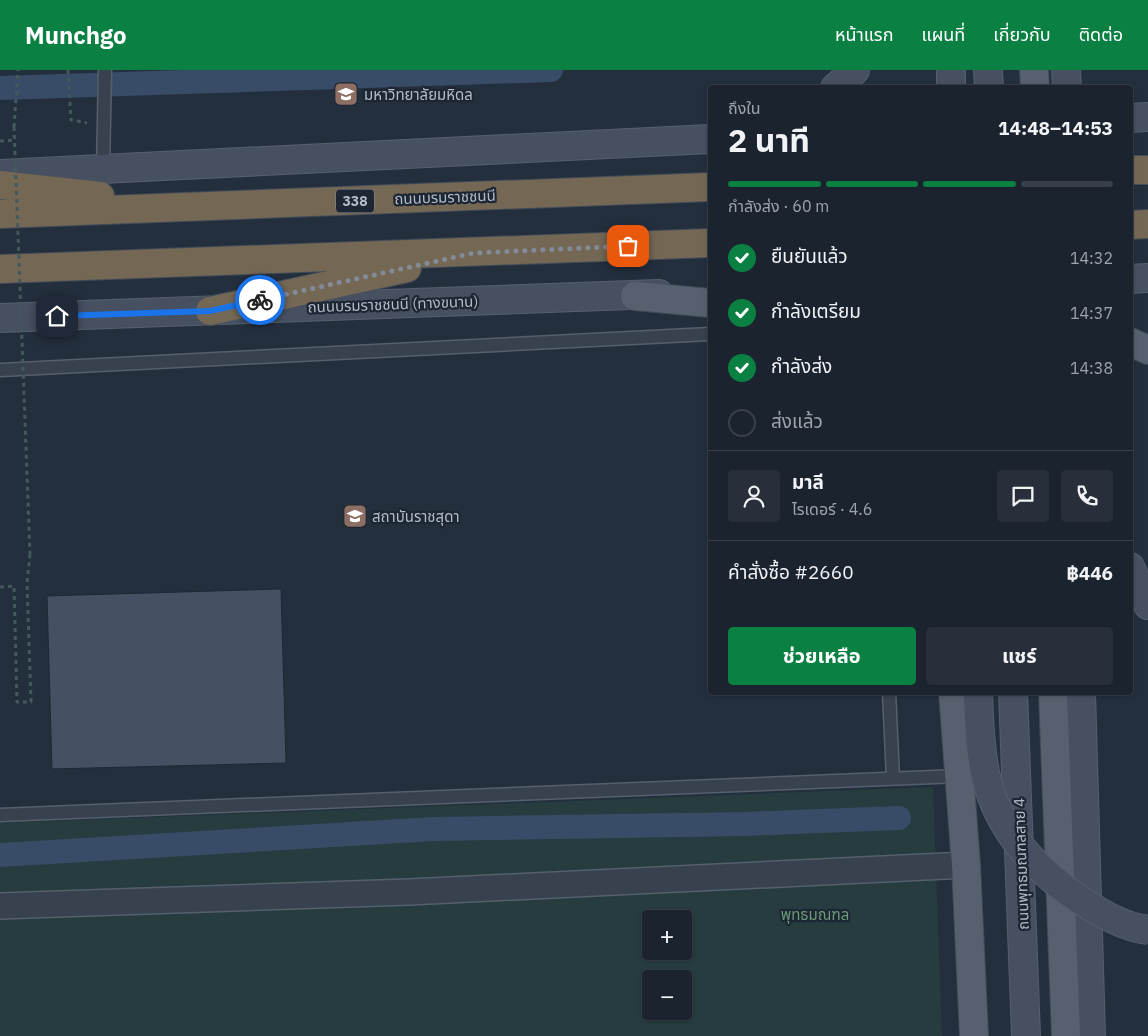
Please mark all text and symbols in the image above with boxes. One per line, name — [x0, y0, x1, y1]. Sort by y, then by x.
text: Munchgo — [25, 19, 127, 51]
text: หน้าแรก — [835, 23, 893, 46]
text: แผนที่ — [921, 23, 965, 46]
text: เกี่ยวกับ — [993, 23, 1051, 46]
text: ติดต่อ — [1079, 23, 1123, 46]
school or university icon: มหาวิทยาลัยมหิดล — [333, 81, 359, 107]
place label: มหาวิทยาลัยมหิดล — [364, 85, 473, 104]
text: ถึงใน — [728, 98, 761, 118]
text: 14:48–14:53 — [998, 116, 1113, 140]
text: 2 นาที — [728, 119, 810, 161]
street label: ถนนบรมราชชนนี — [394, 186, 496, 208]
road number: 338 — [336, 190, 374, 212]
text: กำลังส่ง · 60 m — [728, 196, 829, 216]
pin — [607, 225, 649, 267]
icon: bag — [614, 232, 642, 260]
icon: check — [728, 244, 756, 272]
text: ยืนยันแล้ว — [771, 244, 848, 268]
text: 14:32 — [1070, 248, 1113, 268]
courier — [235, 275, 285, 325]
icon: bike — [246, 286, 274, 314]
street label: ถนนบรมราชชนนี (ทางขนาน) — [307, 292, 479, 316]
pin — [36, 295, 78, 337]
icon: check — [728, 299, 756, 327]
text: กำลังเตรียม — [771, 299, 861, 323]
icon: home — [43, 302, 71, 330]
text: 14:37 — [1070, 303, 1113, 323]
icon: check — [728, 354, 756, 382]
text: กำลังส่ง — [771, 354, 832, 378]
text: 14:38 — [1070, 358, 1113, 378]
text: ส่งแล้ว — [771, 409, 823, 433]
button: person — [728, 470, 780, 522]
text: มาลี — [792, 470, 824, 494]
button: chat — [997, 470, 1049, 522]
button: phone — [1061, 470, 1113, 522]
text: ไรเดอร์ · 4.6 — [792, 499, 872, 519]
school or university icon: สถาบันราชสุดา — [342, 503, 368, 529]
place label: สถาบันราชสุดา — [372, 507, 460, 526]
text: คำสั่งซื้อ #2660 — [728, 560, 854, 584]
text: ฿446 — [1066, 561, 1113, 585]
button: ช่วยเหลือ — [728, 627, 916, 685]
button: แชร์ — [926, 627, 1113, 685]
street label: ถนนพุทธมณฑลสาย 4 — [1009, 798, 1033, 930]
park label: พุทธมณฑล — [781, 905, 849, 924]
map controls — [642, 910, 692, 1020]
button: + — [642, 910, 692, 960]
button: − — [642, 970, 692, 1020]

